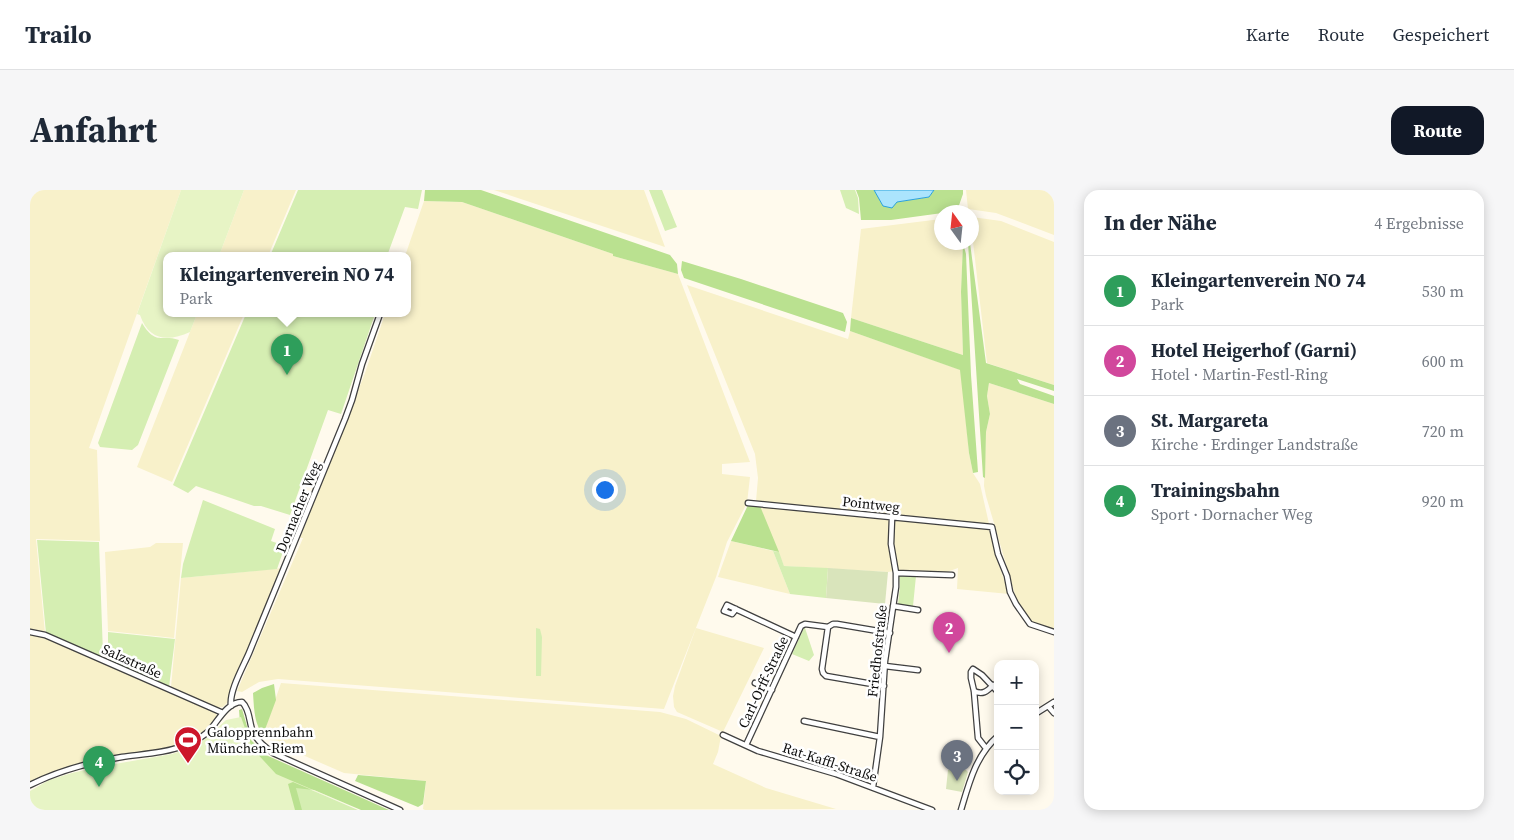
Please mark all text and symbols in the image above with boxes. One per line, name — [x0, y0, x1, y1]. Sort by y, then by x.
text: Trailo — [25, 18, 92, 51]
text: Karte — [1246, 22, 1290, 47]
text: Route — [1318, 22, 1364, 47]
text: Gespeichert — [1392, 22, 1489, 47]
text: Anfahrt — [30, 106, 157, 154]
button: Route — [1391, 106, 1484, 155]
north arrow — [934, 205, 979, 250]
text: In der Nähe — [1104, 208, 1217, 237]
text: 4 Ergebnisse — [1374, 212, 1464, 234]
popup — [163, 252, 411, 317]
text: Kleingartenverein NO 74 — [180, 261, 394, 287]
text: Kleingartenverein NO 74 — [1151, 267, 1366, 293]
text: 1 — [1116, 280, 1124, 302]
text: 530 m — [1422, 280, 1464, 302]
text: Park — [180, 287, 212, 309]
text: Park — [1151, 293, 1184, 315]
pin: 1 — [271, 334, 303, 375]
text: Hotel Heigerhof (Garni) — [1151, 337, 1357, 363]
text: 2 — [1116, 350, 1124, 372]
text: 600 m — [1422, 350, 1464, 372]
text: Hotel · Martin-Festl-Ring — [1151, 363, 1328, 385]
text: St. Margareta — [1151, 407, 1268, 433]
text: 3 — [1116, 420, 1124, 442]
text: 720 m — [1422, 420, 1464, 442]
text: Kirche · Erdinger Landstraße — [1151, 433, 1358, 455]
street label: Dornacher Weg — [271, 458, 325, 556]
your location — [592, 477, 618, 503]
text: Trainingsbahn — [1151, 477, 1280, 503]
text: 4 — [1116, 490, 1124, 512]
text: 920 m — [1422, 490, 1464, 512]
street label: Pointweg — [841, 491, 901, 517]
text: Sport · Dornacher Weg — [1151, 503, 1313, 525]
street label: Friedhofstraße — [862, 604, 892, 698]
pin: 2 — [933, 612, 965, 653]
street label: Carl-Orff-Straße — [733, 633, 793, 731]
street label: Salzstraße — [99, 639, 165, 683]
map controls — [994, 660, 1039, 795]
button: + — [994, 660, 1039, 705]
button: − — [994, 705, 1039, 750]
place label: Galopprennbahn München-Riem — [207, 722, 314, 758]
sports icon: Galopprennbahn München-Riem — [173, 725, 203, 764]
street label: Rat-Kaffl-Straße — [780, 737, 880, 787]
pin: 3 — [941, 740, 973, 781]
pin: 4 — [83, 746, 115, 787]
button: locate — [994, 750, 1039, 795]

